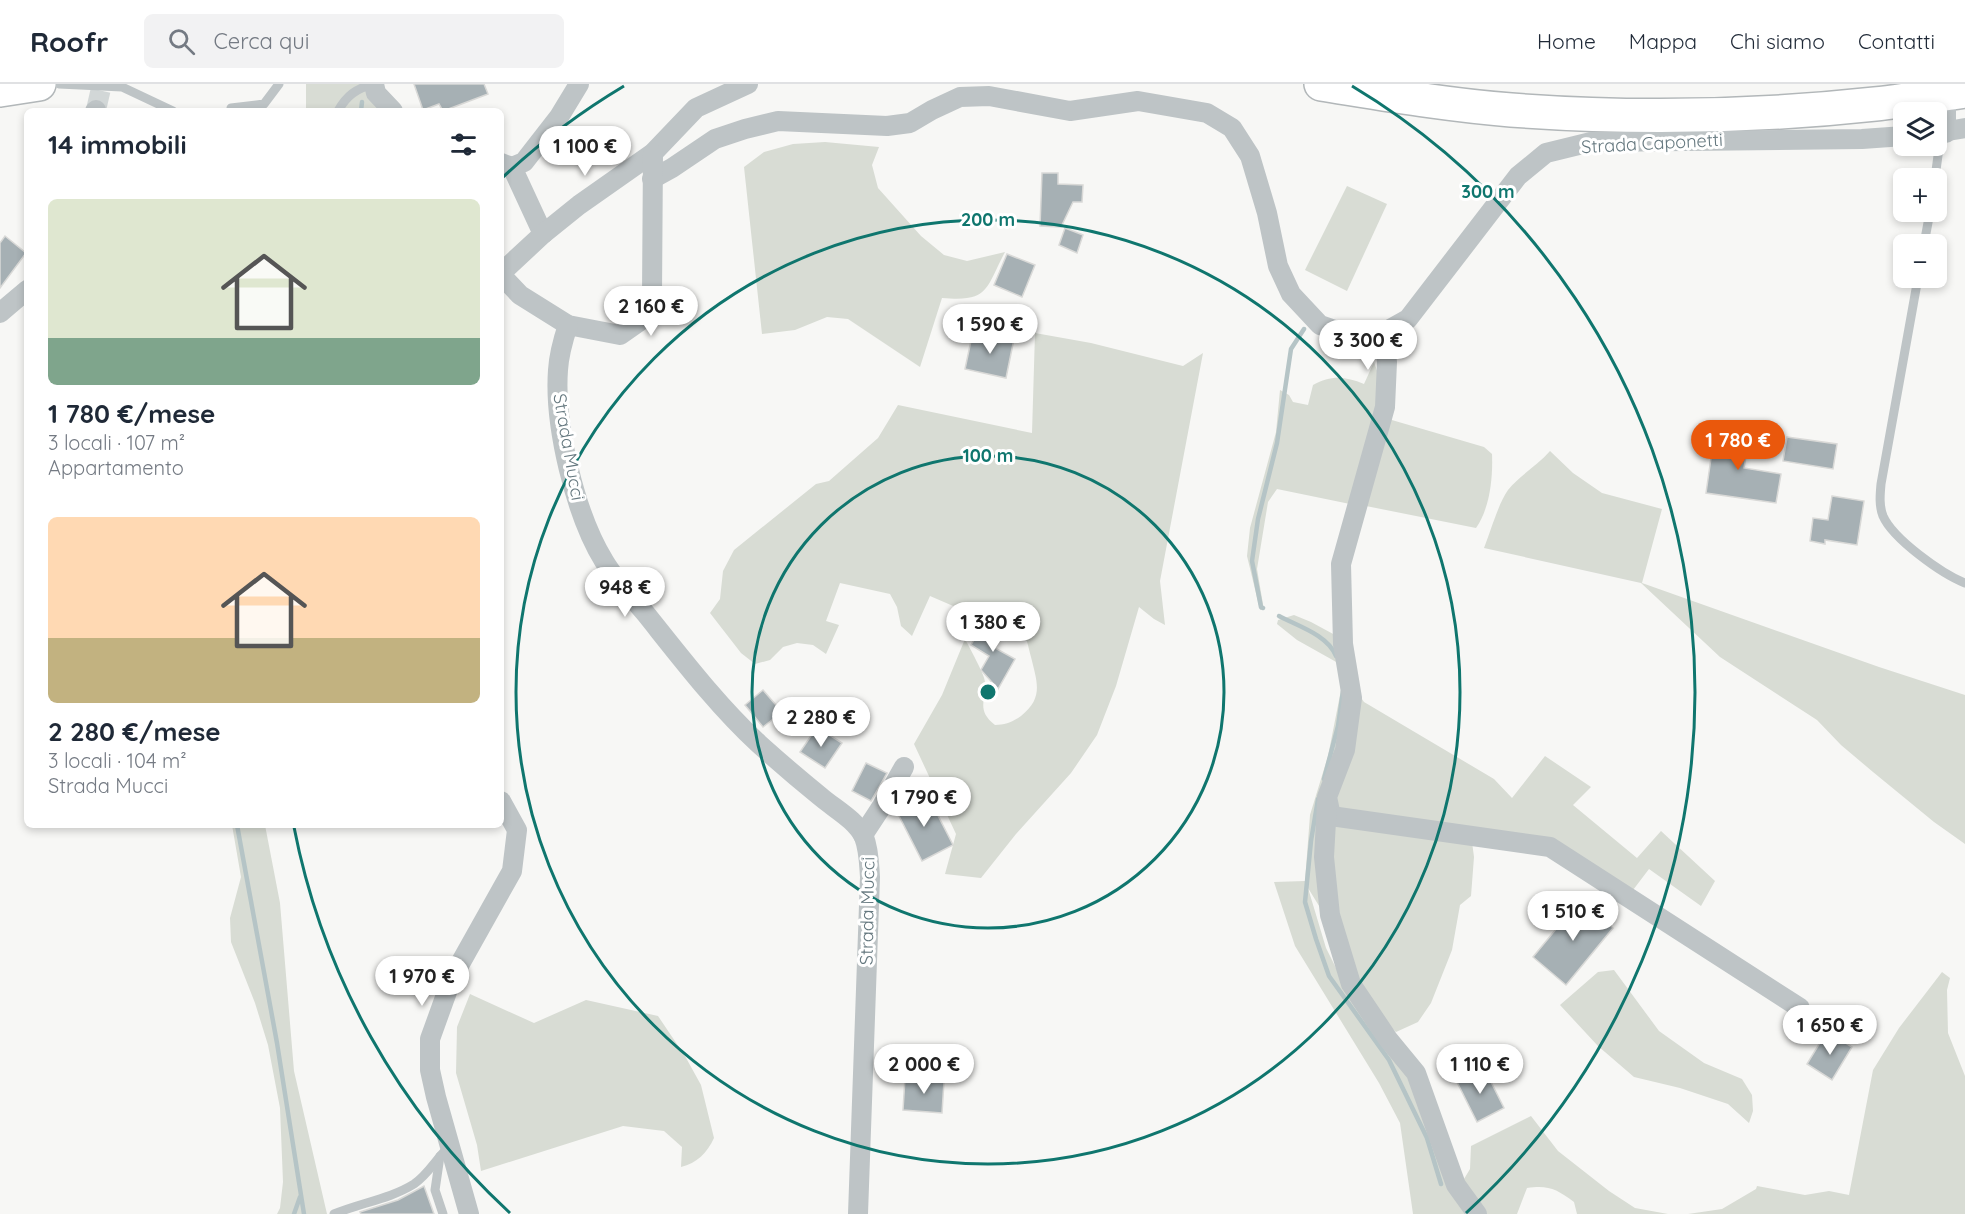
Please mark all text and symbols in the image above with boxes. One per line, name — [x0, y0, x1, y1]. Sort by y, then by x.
search box — [144, 14, 564, 68]
text: Roofr — [30, 24, 108, 59]
icon: search — [165, 25, 198, 58]
text: Cerca qui — [213, 27, 310, 55]
text: Home — [1537, 28, 1596, 54]
text: Mappa — [1629, 28, 1697, 54]
text: Chi siamo — [1730, 28, 1825, 54]
text: Contatti — [1858, 28, 1935, 54]
map controls — [1893, 102, 1947, 288]
button: layers — [1893, 102, 1947, 156]
pin: 1 100 € — [530, 126, 640, 177]
text: 14 immobili — [48, 128, 187, 161]
icon: filters — [447, 128, 480, 161]
street label: Strada Caponetti — [1581, 128, 1723, 158]
text: 1 100 € — [553, 133, 617, 158]
button: + — [1893, 168, 1947, 222]
text: 300 m — [1461, 180, 1515, 203]
text: 200 m — [961, 208, 1015, 231]
button: − — [1893, 234, 1947, 288]
icon: home — [210, 238, 318, 346]
pin: 2 160 € — [596, 286, 706, 337]
text: 2 160 € — [618, 293, 684, 318]
pin: 1 590 € — [935, 304, 1045, 355]
text: 1 590 € — [957, 311, 1023, 336]
pin: 3 300 € — [1313, 320, 1423, 371]
text: 3 300 € — [1333, 327, 1403, 352]
street label: Strada Mucci — [548, 392, 590, 502]
text: 1 780 €/mese — [48, 397, 215, 430]
pin: 1 780 € — [1683, 420, 1793, 471]
text: 1 780 € — [1705, 427, 1771, 452]
text: 3 locali · 107 m² — [48, 430, 185, 455]
text: 100 m — [963, 444, 1013, 467]
text: Appartamento — [48, 455, 184, 480]
icon: home — [210, 556, 318, 664]
pin: 948 € — [583, 567, 667, 618]
text: 948 € — [599, 574, 651, 599]
pin: 1 380 € — [938, 602, 1048, 653]
text: 1 380 € — [960, 609, 1026, 634]
centre of rings — [978, 682, 998, 702]
pin: 2 280 € — [766, 697, 876, 748]
text: 2 280 € — [786, 704, 856, 729]
text: 2 280 €/mese — [48, 715, 221, 748]
text: 3 locali · 104 m² — [48, 748, 186, 773]
text: Strada Mucci — [48, 773, 168, 798]
pin: 1 790 € — [869, 777, 979, 828]
text: 1 790 € — [891, 784, 957, 809]
street label: Strada Mucci — [855, 857, 879, 965]
pin: 1 510 € — [1518, 891, 1628, 942]
text: 1 510 € — [1541, 898, 1605, 923]
pin: 1 970 € — [367, 956, 477, 1007]
text: 1 970 € — [389, 963, 455, 988]
pin: 1 650 € — [1775, 1005, 1885, 1056]
text: 1 650 € — [1797, 1012, 1863, 1037]
pin: 2 000 € — [869, 1044, 979, 1095]
pin: 1 110 € — [1425, 1044, 1535, 1095]
text: 2 000 € — [888, 1051, 960, 1076]
text: 1 110 € — [1450, 1051, 1510, 1076]

